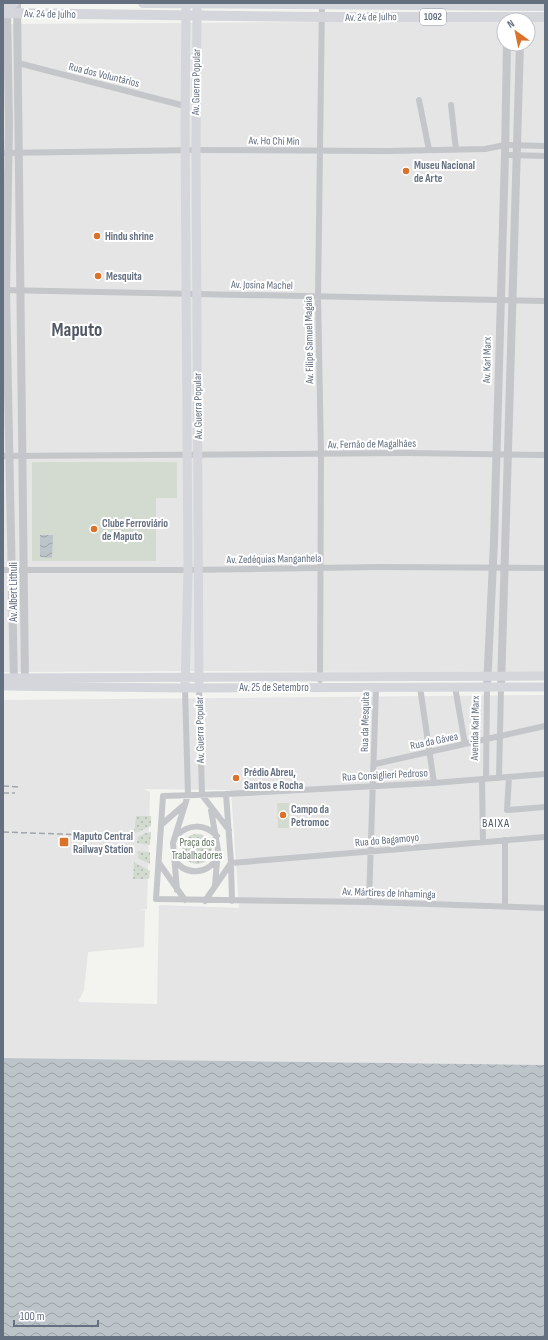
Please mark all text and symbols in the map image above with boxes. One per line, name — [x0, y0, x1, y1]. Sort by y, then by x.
street label: Av. 24 de Julho — [23, 7, 76, 21]
road number: 1092 — [420, 9, 446, 25]
street label: Av. 24 de Julho — [344, 10, 397, 24]
north arrow — [496, 12, 536, 52]
text: N — [505, 17, 517, 31]
street label: Av. Guerra Popular — [189, 49, 203, 116]
street label: Rua dos Voluntários — [67, 60, 141, 90]
street label: Av. Ho Chi Min — [247, 134, 300, 148]
place label: Museu Nacional de Arte — [414, 159, 475, 185]
marker: Museu Nacional de Arte — [401, 166, 411, 176]
place label: Hindu shrine — [105, 230, 154, 243]
marker: Hindu shrine — [92, 231, 102, 241]
place label: Mesquita — [106, 270, 142, 283]
marker: Mesquita — [93, 271, 103, 281]
street label: Av. Josina Machel — [230, 278, 293, 292]
street label: Av. Filipe Samuel Magaia — [302, 296, 316, 385]
district label: Maputo — [52, 319, 102, 342]
street label: Av. Karl Marx — [480, 337, 494, 384]
street label: Av. Guerra Popular — [191, 373, 205, 440]
street label: Av. Fernão de Magalhães — [327, 437, 416, 451]
place label: Clube Ferroviário de Maputo — [102, 517, 168, 543]
marker: Clube Ferroviário de Maputo — [89, 524, 99, 534]
street label: Av. Zedéquias Manganhela — [225, 552, 322, 566]
street label: Av. Albert Lithuli — [7, 562, 20, 623]
street label: Av. 25 de Setembro — [238, 681, 309, 694]
street label: Rua da Mesquita — [358, 692, 372, 752]
street label: Avenida Karl Marx — [468, 696, 482, 761]
street label: Av. Guerra Popular — [193, 697, 207, 764]
street label: Rua da Gávea — [409, 730, 459, 752]
place label: Prédio Abreu, Santos e Rocha — [244, 766, 304, 792]
street label: Rua Consiglieri Pedroso — [342, 766, 429, 784]
marker: Prédio Abreu, Santos e Rocha — [231, 773, 241, 783]
place label: Campo da Petromoc — [291, 803, 329, 829]
marker: Campo da Petromoc — [278, 810, 288, 820]
district label: BAIXA — [482, 816, 510, 831]
place label: Maputo Central Railway Station — [73, 830, 133, 856]
street label: Rua do Bagamoyo — [354, 831, 420, 849]
marker: Maputo Central Railway Station — [58, 836, 70, 848]
park label: Praça dos Trabalhadores — [171, 836, 223, 862]
street label: Av. Mártires de Inhaminga — [341, 885, 436, 901]
scale bar — [14, 1302, 98, 1328]
text: 100 m — [20, 1309, 45, 1324]

